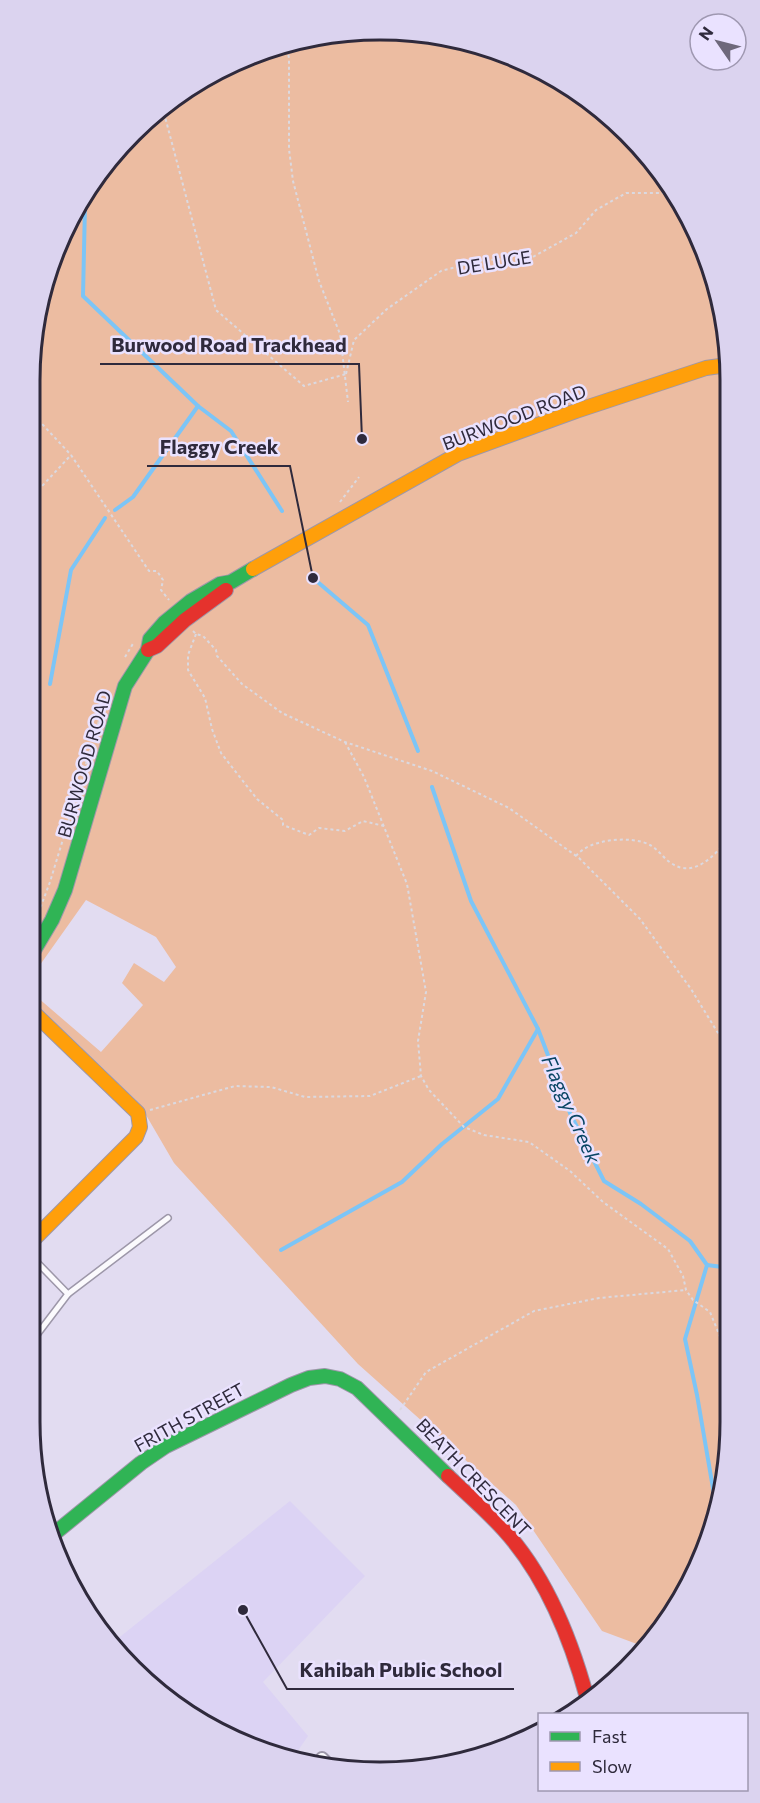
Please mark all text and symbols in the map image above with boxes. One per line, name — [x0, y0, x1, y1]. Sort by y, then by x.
north arrow — [688, 12, 748, 72]
text: N — [694, 23, 717, 43]
street label: DE LUGE — [455, 245, 533, 279]
callout: Burwood Road Trackhead — [100, 326, 359, 364]
text: Burwood Road Trackhead — [111, 332, 347, 356]
street label: BURWOOD ROAD — [439, 379, 589, 455]
callout: Flaggy Creek — [147, 428, 290, 466]
text: Flaggy Creek — [160, 434, 279, 458]
street label: BURWOOD ROAD — [52, 688, 116, 840]
water label: Flaggy Creek — [537, 1051, 607, 1168]
street label: FRITH STREET — [130, 1378, 248, 1456]
street label: BEATH CRESCENT — [412, 1413, 536, 1541]
callout: Kahibah Public School — [287, 1651, 514, 1689]
text: Kahibah Public School — [300, 1657, 502, 1681]
legend — [538, 1713, 748, 1791]
text: Fast — [592, 1725, 627, 1747]
text: Slow — [592, 1755, 632, 1777]

